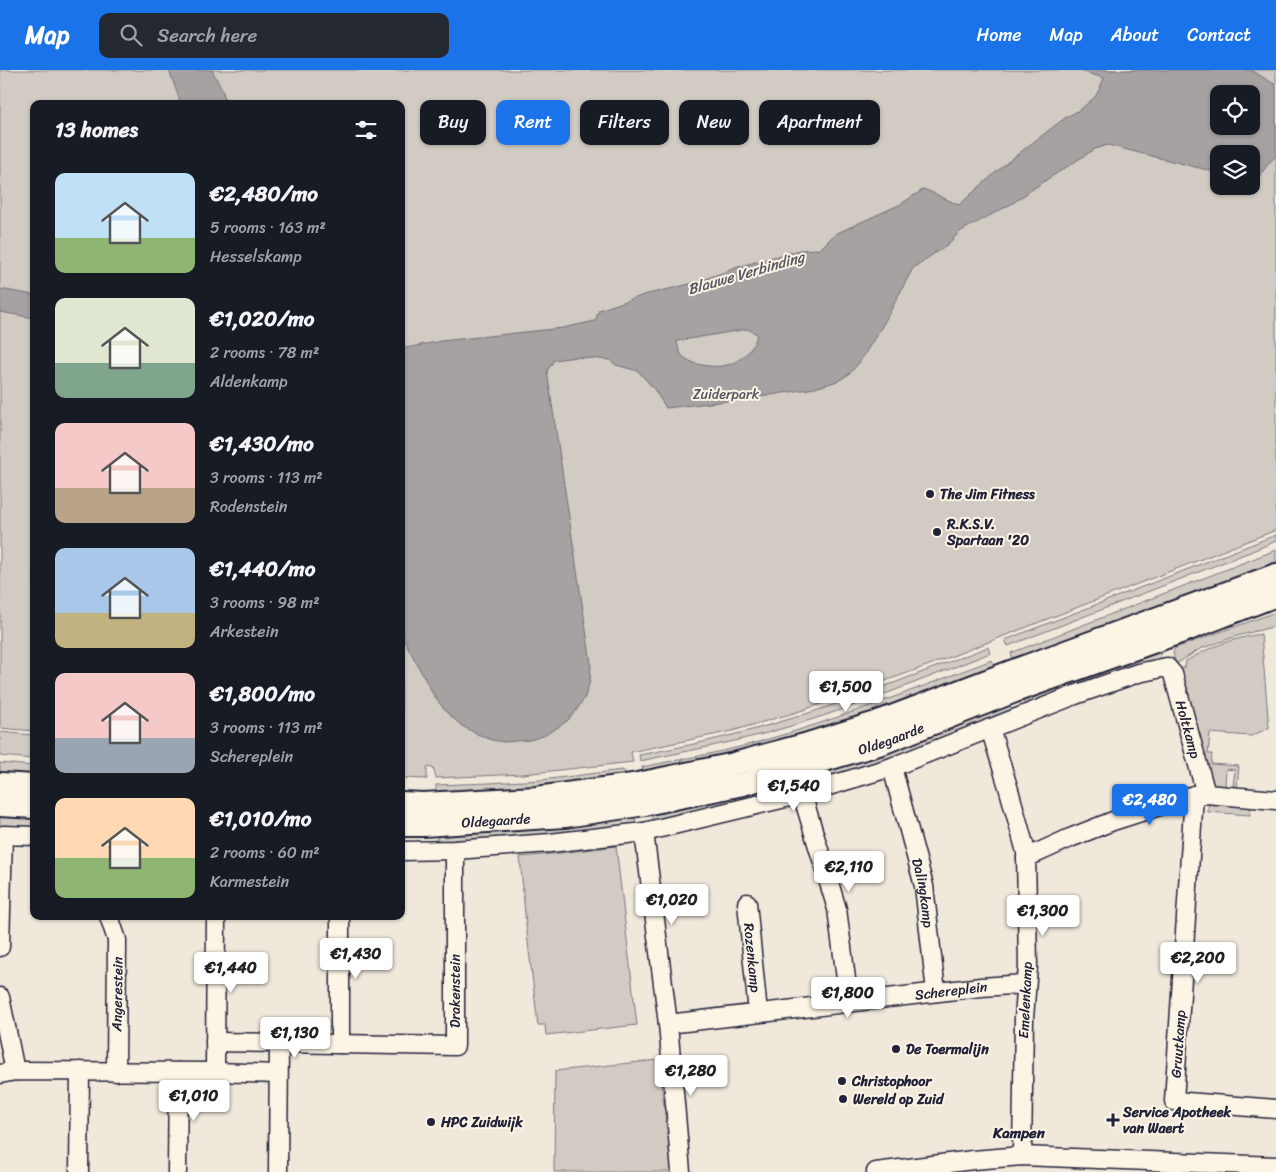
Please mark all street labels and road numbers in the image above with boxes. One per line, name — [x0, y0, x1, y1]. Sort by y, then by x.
street label: Holtkamp — [1168, 697, 1208, 762]
street label: Oldegaarde — [855, 716, 928, 762]
street label: Oldegaarde — [461, 806, 531, 836]
street label: Dalingkamp — [904, 855, 941, 930]
street label: Rozenkamp — [736, 922, 768, 994]
street label: Drakenstein — [443, 954, 468, 1028]
street label: Angerestein — [104, 956, 131, 1033]
street label: Emelenkamp — [1011, 960, 1040, 1039]
street label: Schereplein — [913, 975, 989, 1008]
street label: Gruutkamp — [1164, 1009, 1193, 1079]

